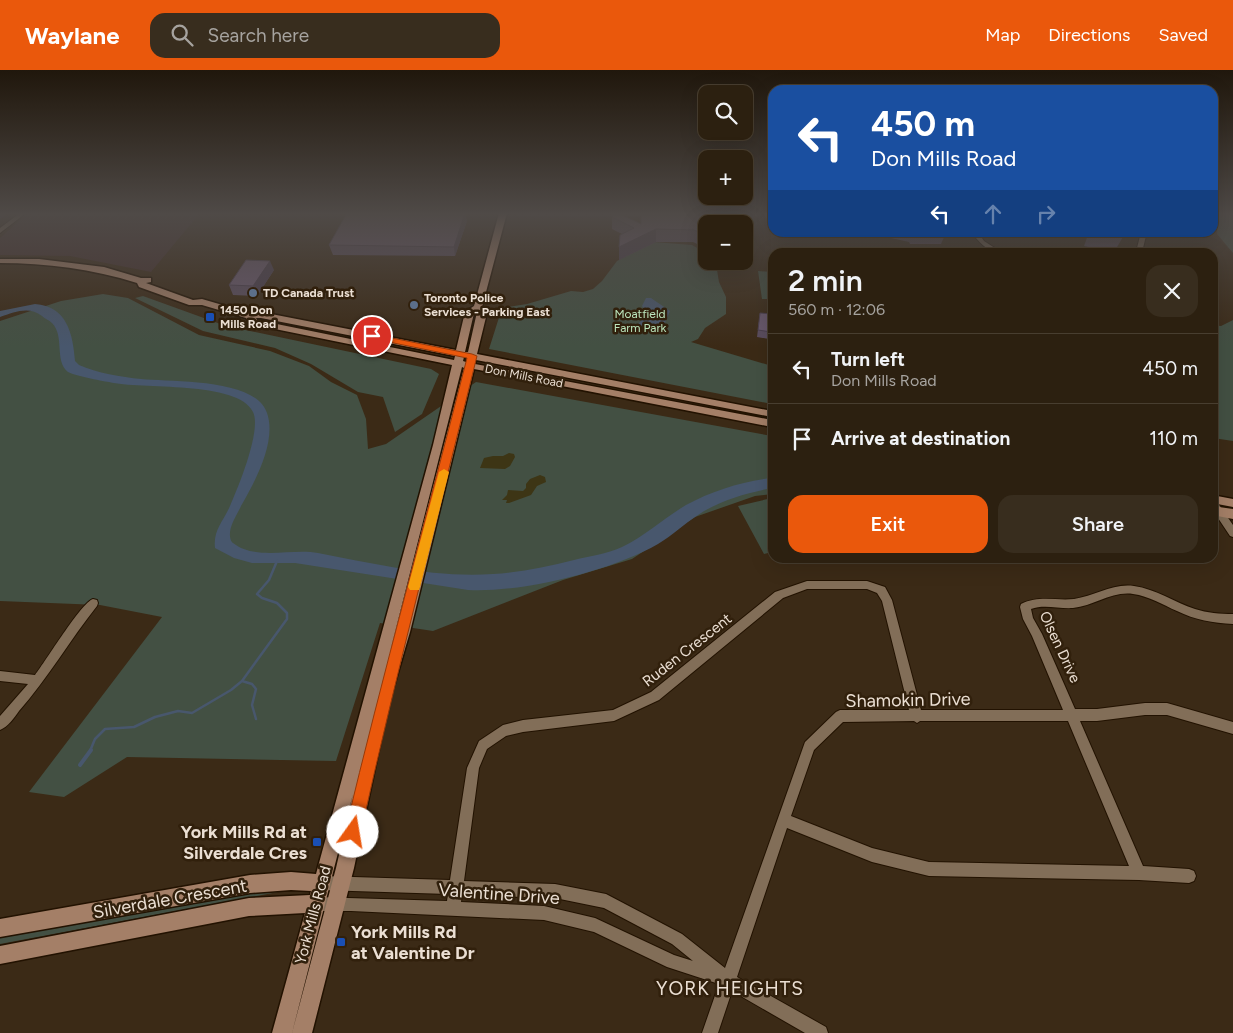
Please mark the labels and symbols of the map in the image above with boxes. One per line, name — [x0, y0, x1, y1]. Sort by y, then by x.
place label: TD Canada Trust — [263, 286, 354, 300]
marker: TD Canada Trust — [247, 287, 259, 299]
place label: Toronto Police Services - Parking East — [424, 291, 550, 319]
marker: Toronto Police Services - Parking East — [408, 299, 420, 311]
place label: 1450 Don Mills Road — [220, 303, 276, 331]
park label: Moatfield Farm Park — [614, 307, 666, 335]
marker: 1450 Don Mills Road — [204, 311, 216, 323]
pin — [351, 315, 393, 357]
street label: Don Mills Road — [484, 362, 564, 390]
street label: Olsen Drive — [1036, 608, 1084, 686]
street label: Ruden Crescent — [639, 609, 735, 690]
street label: Shamokin Drive — [845, 688, 971, 712]
position arrow — [326, 805, 378, 857]
place label: York Mills Rd at Silverdale Cres — [181, 821, 308, 864]
marker: York Mills Rd at Silverdale Cres — [311, 836, 323, 848]
street label: York Mills Road — [291, 864, 335, 966]
street label: Silverdale Crescent — [91, 875, 249, 923]
street label: Valentine Drive — [438, 879, 561, 909]
place label: York Mills Rd at Valentine Dr — [351, 921, 475, 964]
marker: York Mills Rd at Valentine Dr — [335, 936, 347, 948]
district label: YORK HEIGHTS — [656, 977, 804, 1000]

